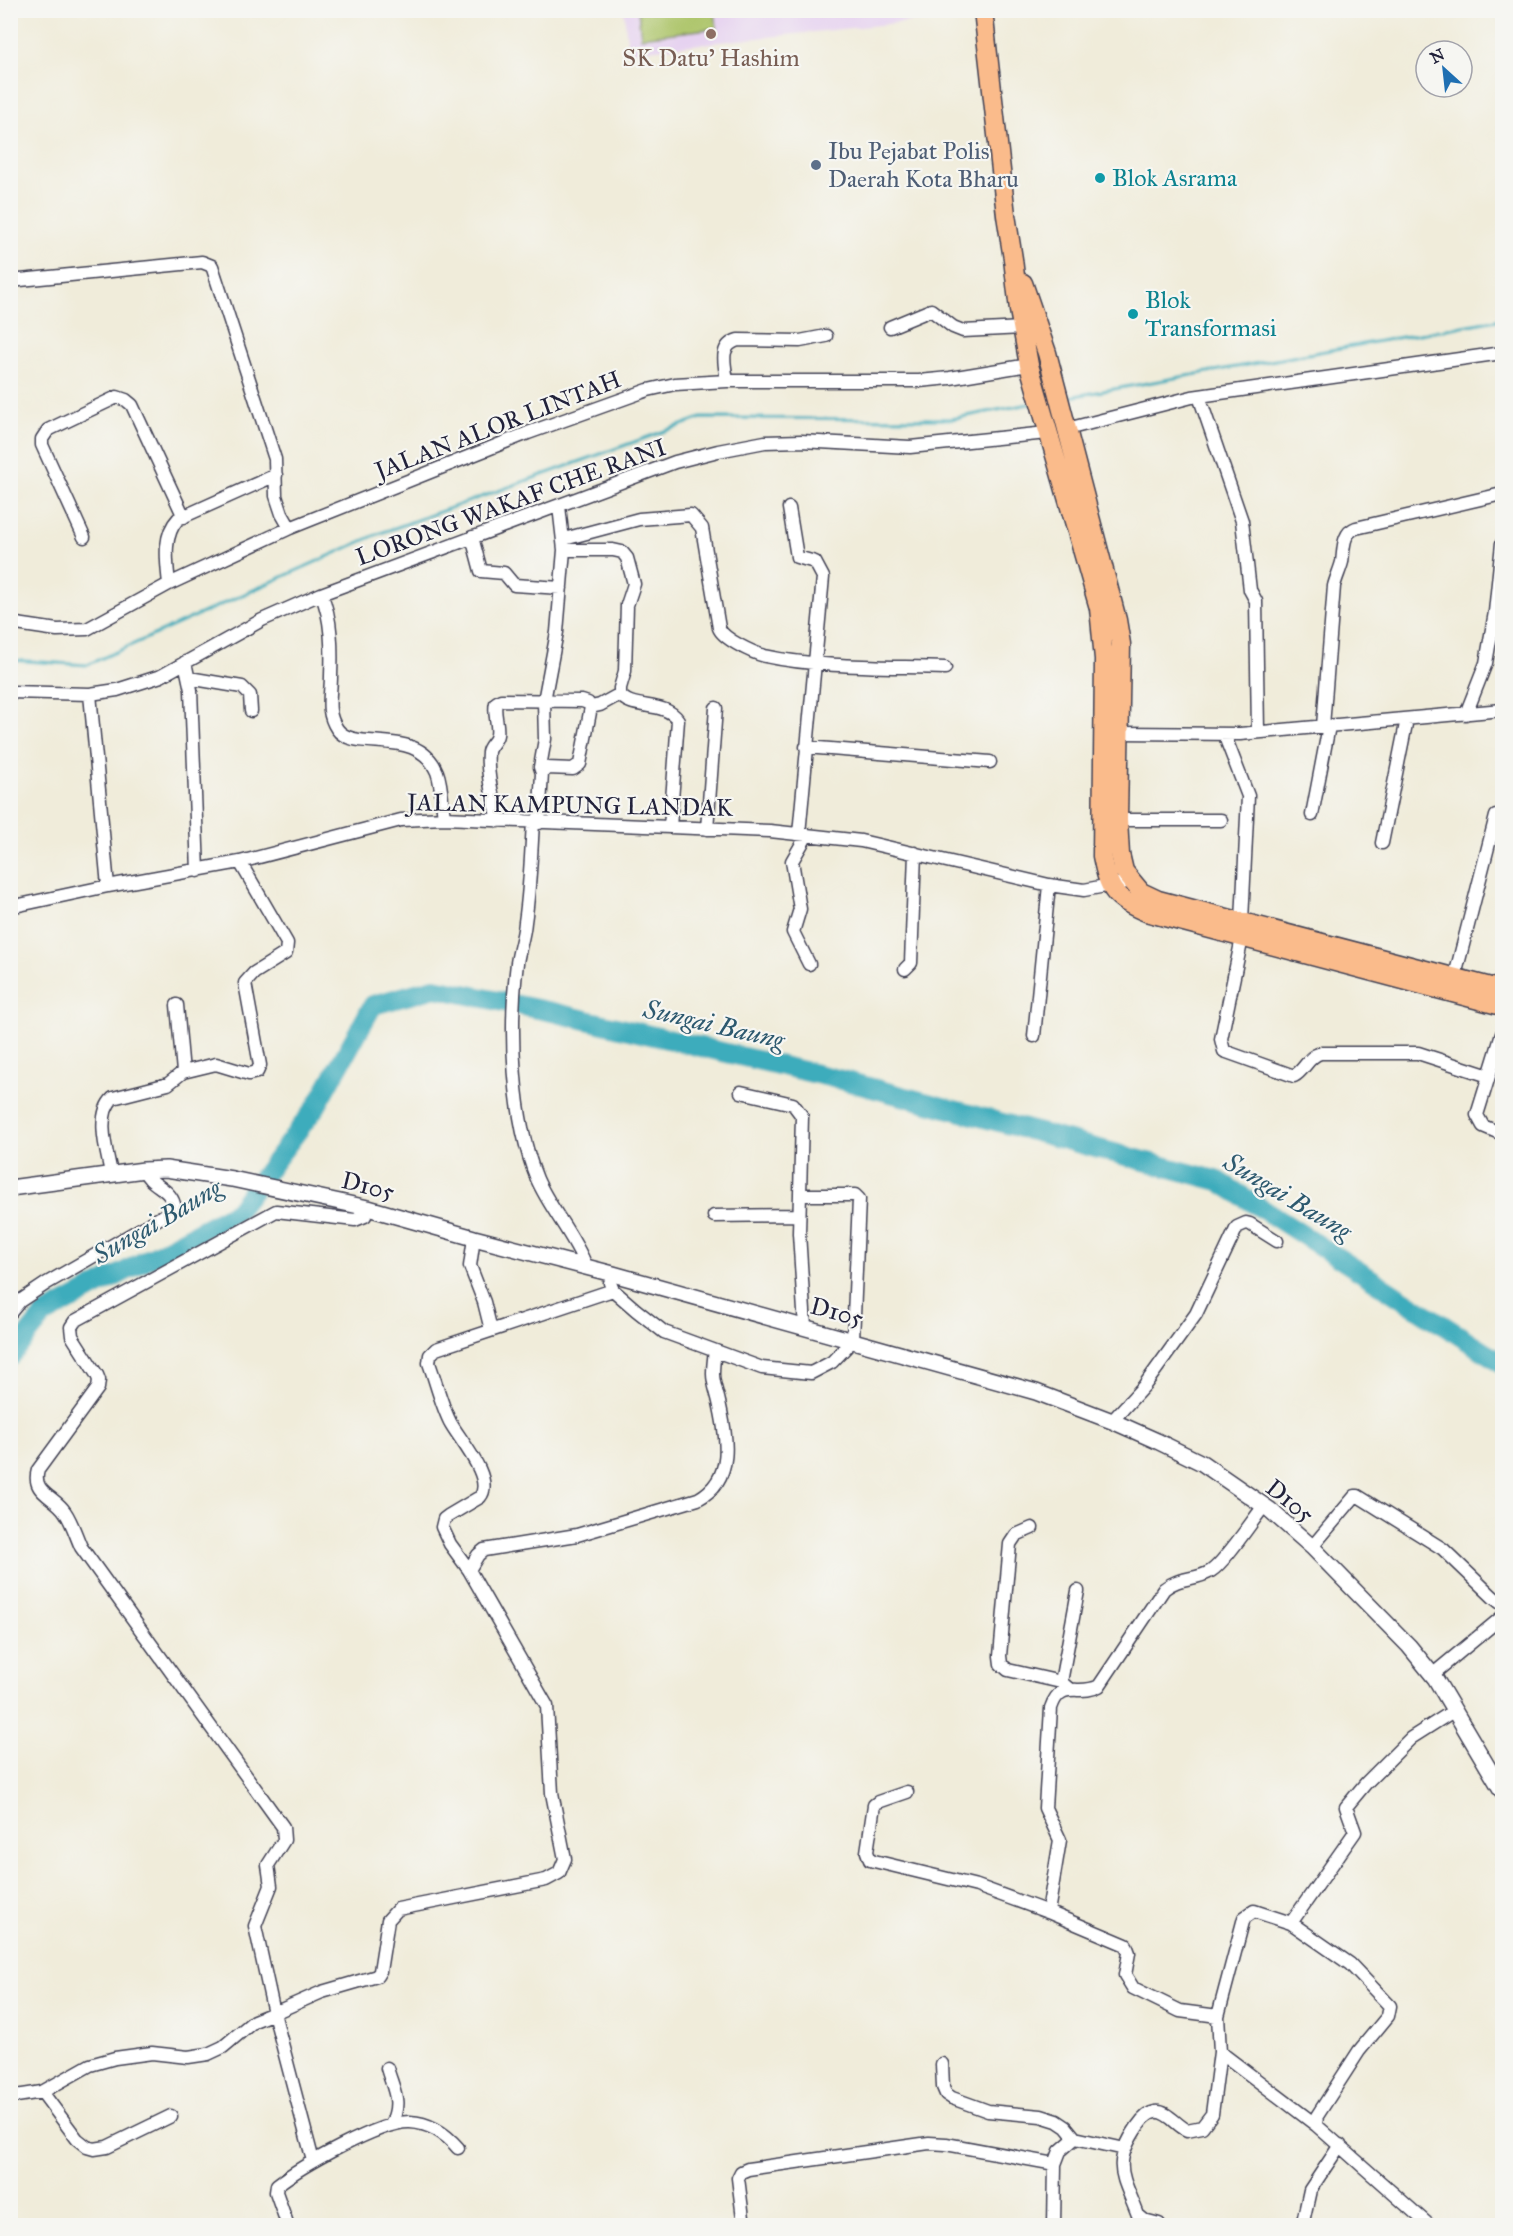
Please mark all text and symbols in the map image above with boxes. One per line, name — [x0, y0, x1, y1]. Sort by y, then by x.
marker: SK Datu' Hashim — [704, 27, 718, 41]
north arrow — [1414, 39, 1474, 99]
place label: SK Datu' Hashim — [622, 43, 800, 73]
text: N — [1427, 44, 1448, 68]
place label: Ibu Pejabat Polis Daerah Kota Bharu — [828, 136, 1019, 194]
marker: Ibu Pejabat Polis Daerah Kota Bharu — [809, 158, 823, 172]
place label: Blok Asrama — [1112, 163, 1238, 193]
marker: Blok Asrama — [1093, 171, 1107, 185]
place label: Blok Transformasi — [1145, 285, 1277, 343]
marker: Blok Transformasi — [1126, 307, 1140, 321]
street label: JALAN ALOR LINTAH — [368, 364, 625, 487]
street label: LORONG WAKAF CHE RANI — [352, 432, 670, 572]
street label: JALAN KAMPUNG LANDAK — [404, 787, 734, 823]
water label: Sungai Baung — [640, 992, 790, 1056]
water label: Sungai Baung — [1217, 1145, 1360, 1248]
street label: D105 — [338, 1165, 398, 1207]
water label: Sungai Baung — [86, 1170, 229, 1271]
street label: D105 — [807, 1291, 867, 1333]
street label: D105 — [1260, 1473, 1320, 1529]

